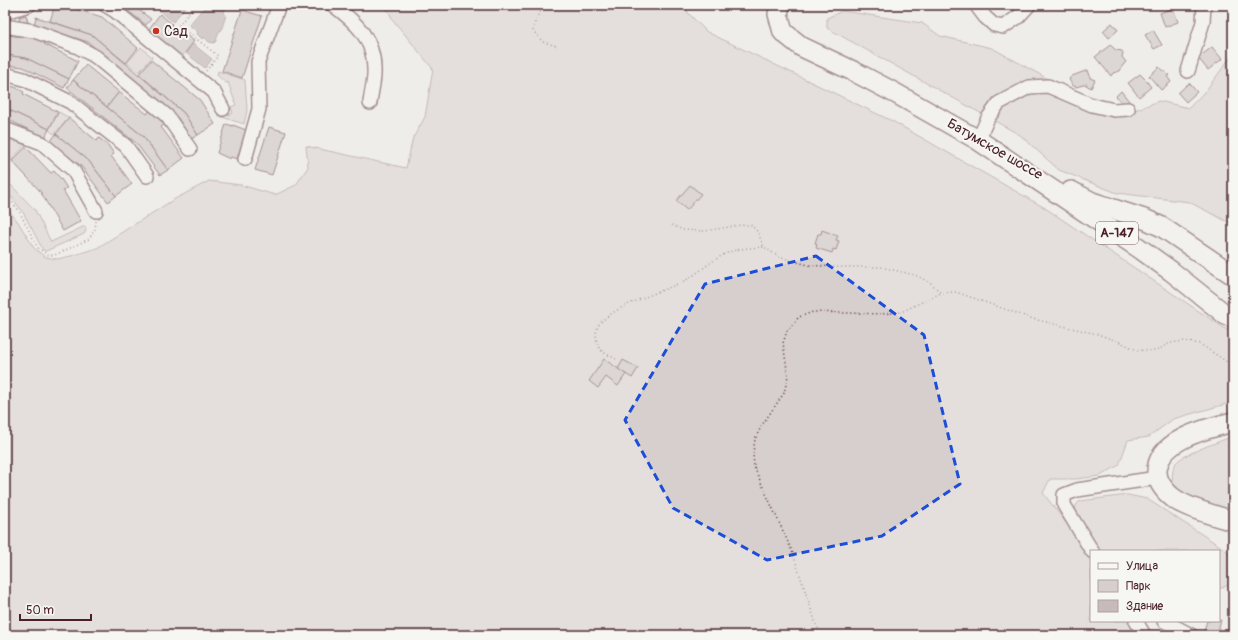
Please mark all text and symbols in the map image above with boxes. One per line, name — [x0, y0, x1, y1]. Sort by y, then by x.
place label: Сад — [164, 23, 188, 40]
marker: Сад — [151, 26, 161, 36]
street label: Батумское шоссе — [944, 115, 1046, 183]
road number: А-147 — [1096, 222, 1138, 244]
legend — [1090, 550, 1220, 622]
text: Улица — [1126, 559, 1158, 574]
text: Парк — [1126, 579, 1151, 594]
scale bar — [20, 596, 91, 622]
text: Здание — [1126, 599, 1163, 614]
text: 50 m — [26, 603, 54, 618]

